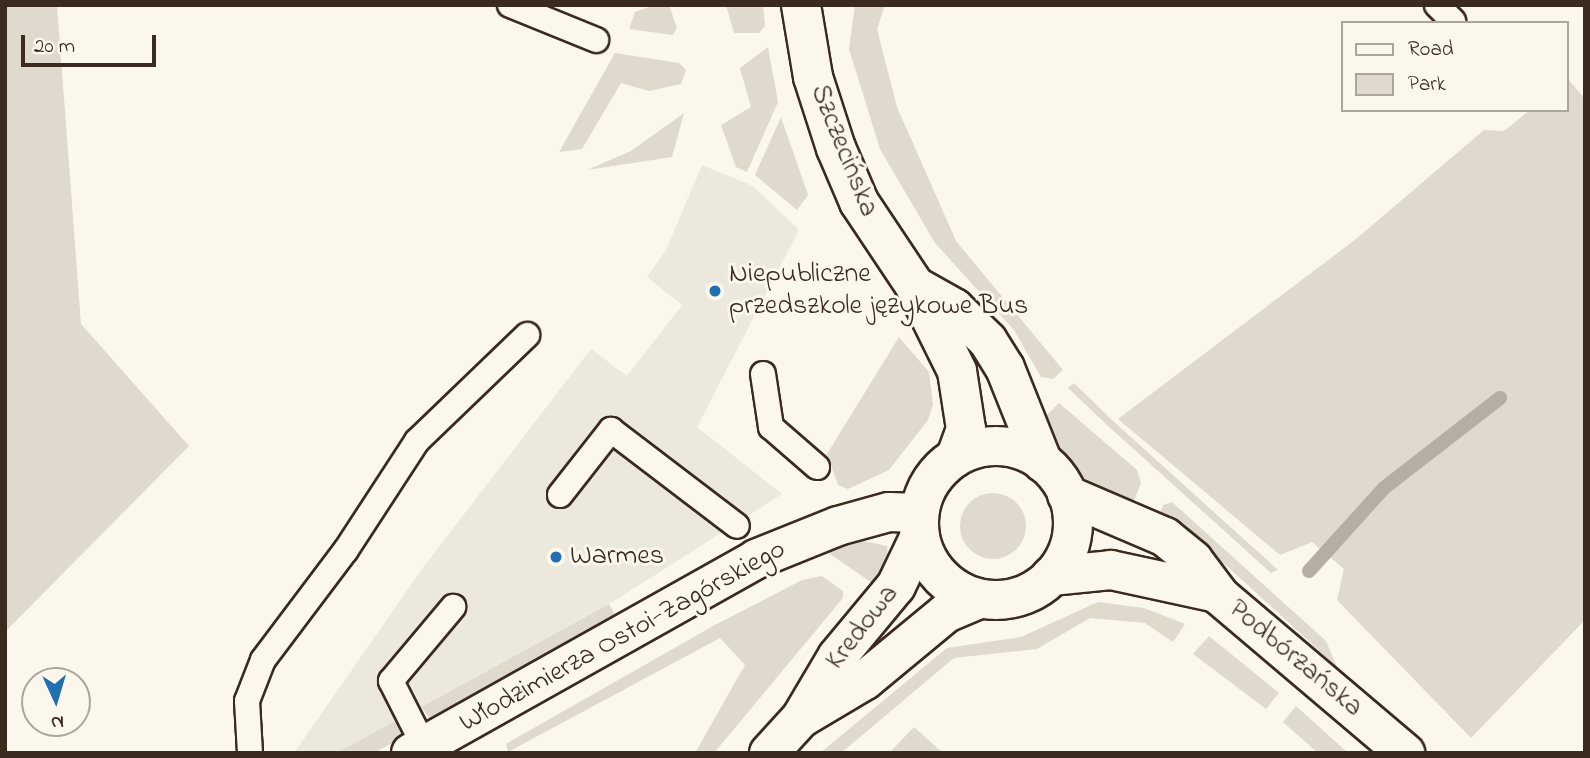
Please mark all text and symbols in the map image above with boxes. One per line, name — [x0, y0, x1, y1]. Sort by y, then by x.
scale bar — [24, 21, 159, 65]
legend — [1342, 21, 1569, 112]
text: 20 m — [34, 32, 75, 62]
text: Road — [1408, 35, 1454, 65]
text: Park — [1408, 70, 1446, 100]
street label: Szczecińska — [801, 80, 885, 222]
place label: Niepubliczne przedszkole językowe Bus — [729, 258, 1028, 324]
marker: Niepubliczne przedszkole językowe Bus — [707, 283, 723, 299]
street label: Włodzimierza Ostoi-Zagórskiego — [454, 533, 792, 741]
place label: Warmes — [570, 540, 664, 574]
marker: Warmes — [548, 549, 564, 565]
street label: Kredowa — [819, 579, 907, 677]
street label: Podbórzańska — [1221, 593, 1369, 725]
north arrow — [21, 667, 91, 737]
text: N — [50, 708, 65, 735]

